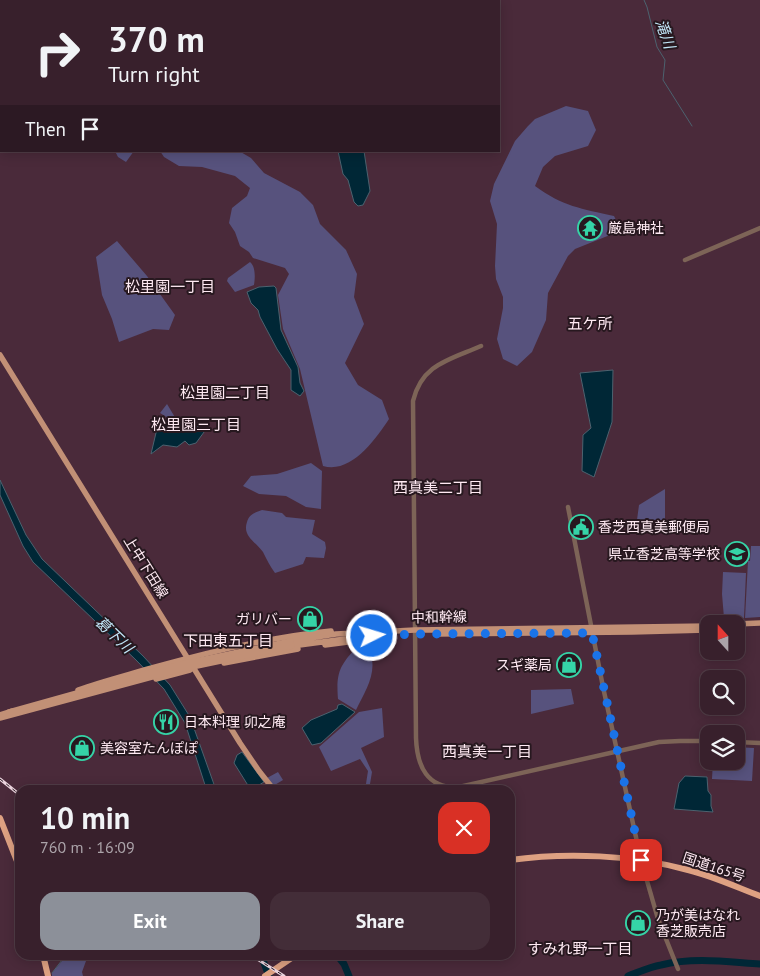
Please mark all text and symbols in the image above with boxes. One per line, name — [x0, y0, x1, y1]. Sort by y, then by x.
text: 370 m — [108, 16, 205, 62]
water label: 滝川 — [651, 16, 680, 53]
icon: right — [25, 20, 90, 85]
text: Turn right — [108, 60, 200, 88]
icon: arrive — [76, 115, 104, 143]
text: Then — [25, 117, 66, 141]
temple icon: 厳島神社 — [577, 215, 603, 241]
place label: 厳島神社 — [608, 219, 664, 237]
district label: 松里園一丁目 — [125, 277, 215, 296]
district label: 五ケ所 — [567, 314, 613, 333]
district label: 松里園二丁目 — [180, 383, 270, 402]
district label: 松里園三丁目 — [151, 415, 241, 434]
district label: 西真美二丁目 — [393, 478, 483, 497]
public building icon: 香芝西真美郵便局 — [568, 514, 594, 540]
place label: 香芝西真美郵便局 — [598, 518, 710, 536]
street label: 上中下田線 — [120, 533, 172, 601]
school or university icon: 県立香芝高等学校 — [724, 541, 750, 567]
place label: 県立香芝高等学校 — [608, 545, 720, 563]
shop icon: ガリバー — [297, 606, 323, 632]
street label: 中和幹線 — [411, 608, 467, 626]
position arrow — [345, 609, 397, 661]
place label: ガリバー — [236, 610, 292, 628]
water label: 葛下川 — [92, 612, 139, 658]
north arrow — [700, 615, 745, 660]
map controls — [700, 615, 745, 770]
district label: 下田東五丁目 — [183, 631, 273, 650]
shop icon: スギ薬局 — [556, 652, 582, 678]
place label: スギ薬局 — [496, 656, 552, 674]
button: search — [700, 670, 745, 715]
restaurant icon: 日本料理 卯之庵 — [153, 709, 179, 735]
place label: 日本料理 卯之庵 — [184, 713, 286, 731]
button: layers — [700, 725, 745, 770]
shop icon: 美容室たんぽぽ — [69, 735, 95, 761]
place label: 美容室たんぽぽ — [100, 739, 198, 757]
district label: 西真美一丁目 — [442, 742, 532, 761]
text: 10 min — [40, 798, 130, 837]
button: close — [438, 802, 490, 854]
text: 760 m · 16:09 — [40, 837, 135, 857]
pin — [620, 839, 662, 881]
icon: arrive — [627, 846, 655, 874]
street label: 国道165号 — [680, 848, 748, 886]
button: Exit — [40, 892, 260, 950]
button: Share — [270, 892, 490, 950]
place label: 乃が美はなれ 香芝販売店 — [656, 906, 740, 940]
shop icon: 乃が美はなれ 香芝販売店 — [625, 910, 651, 936]
district label: すみれ野一丁目 — [527, 939, 633, 958]

